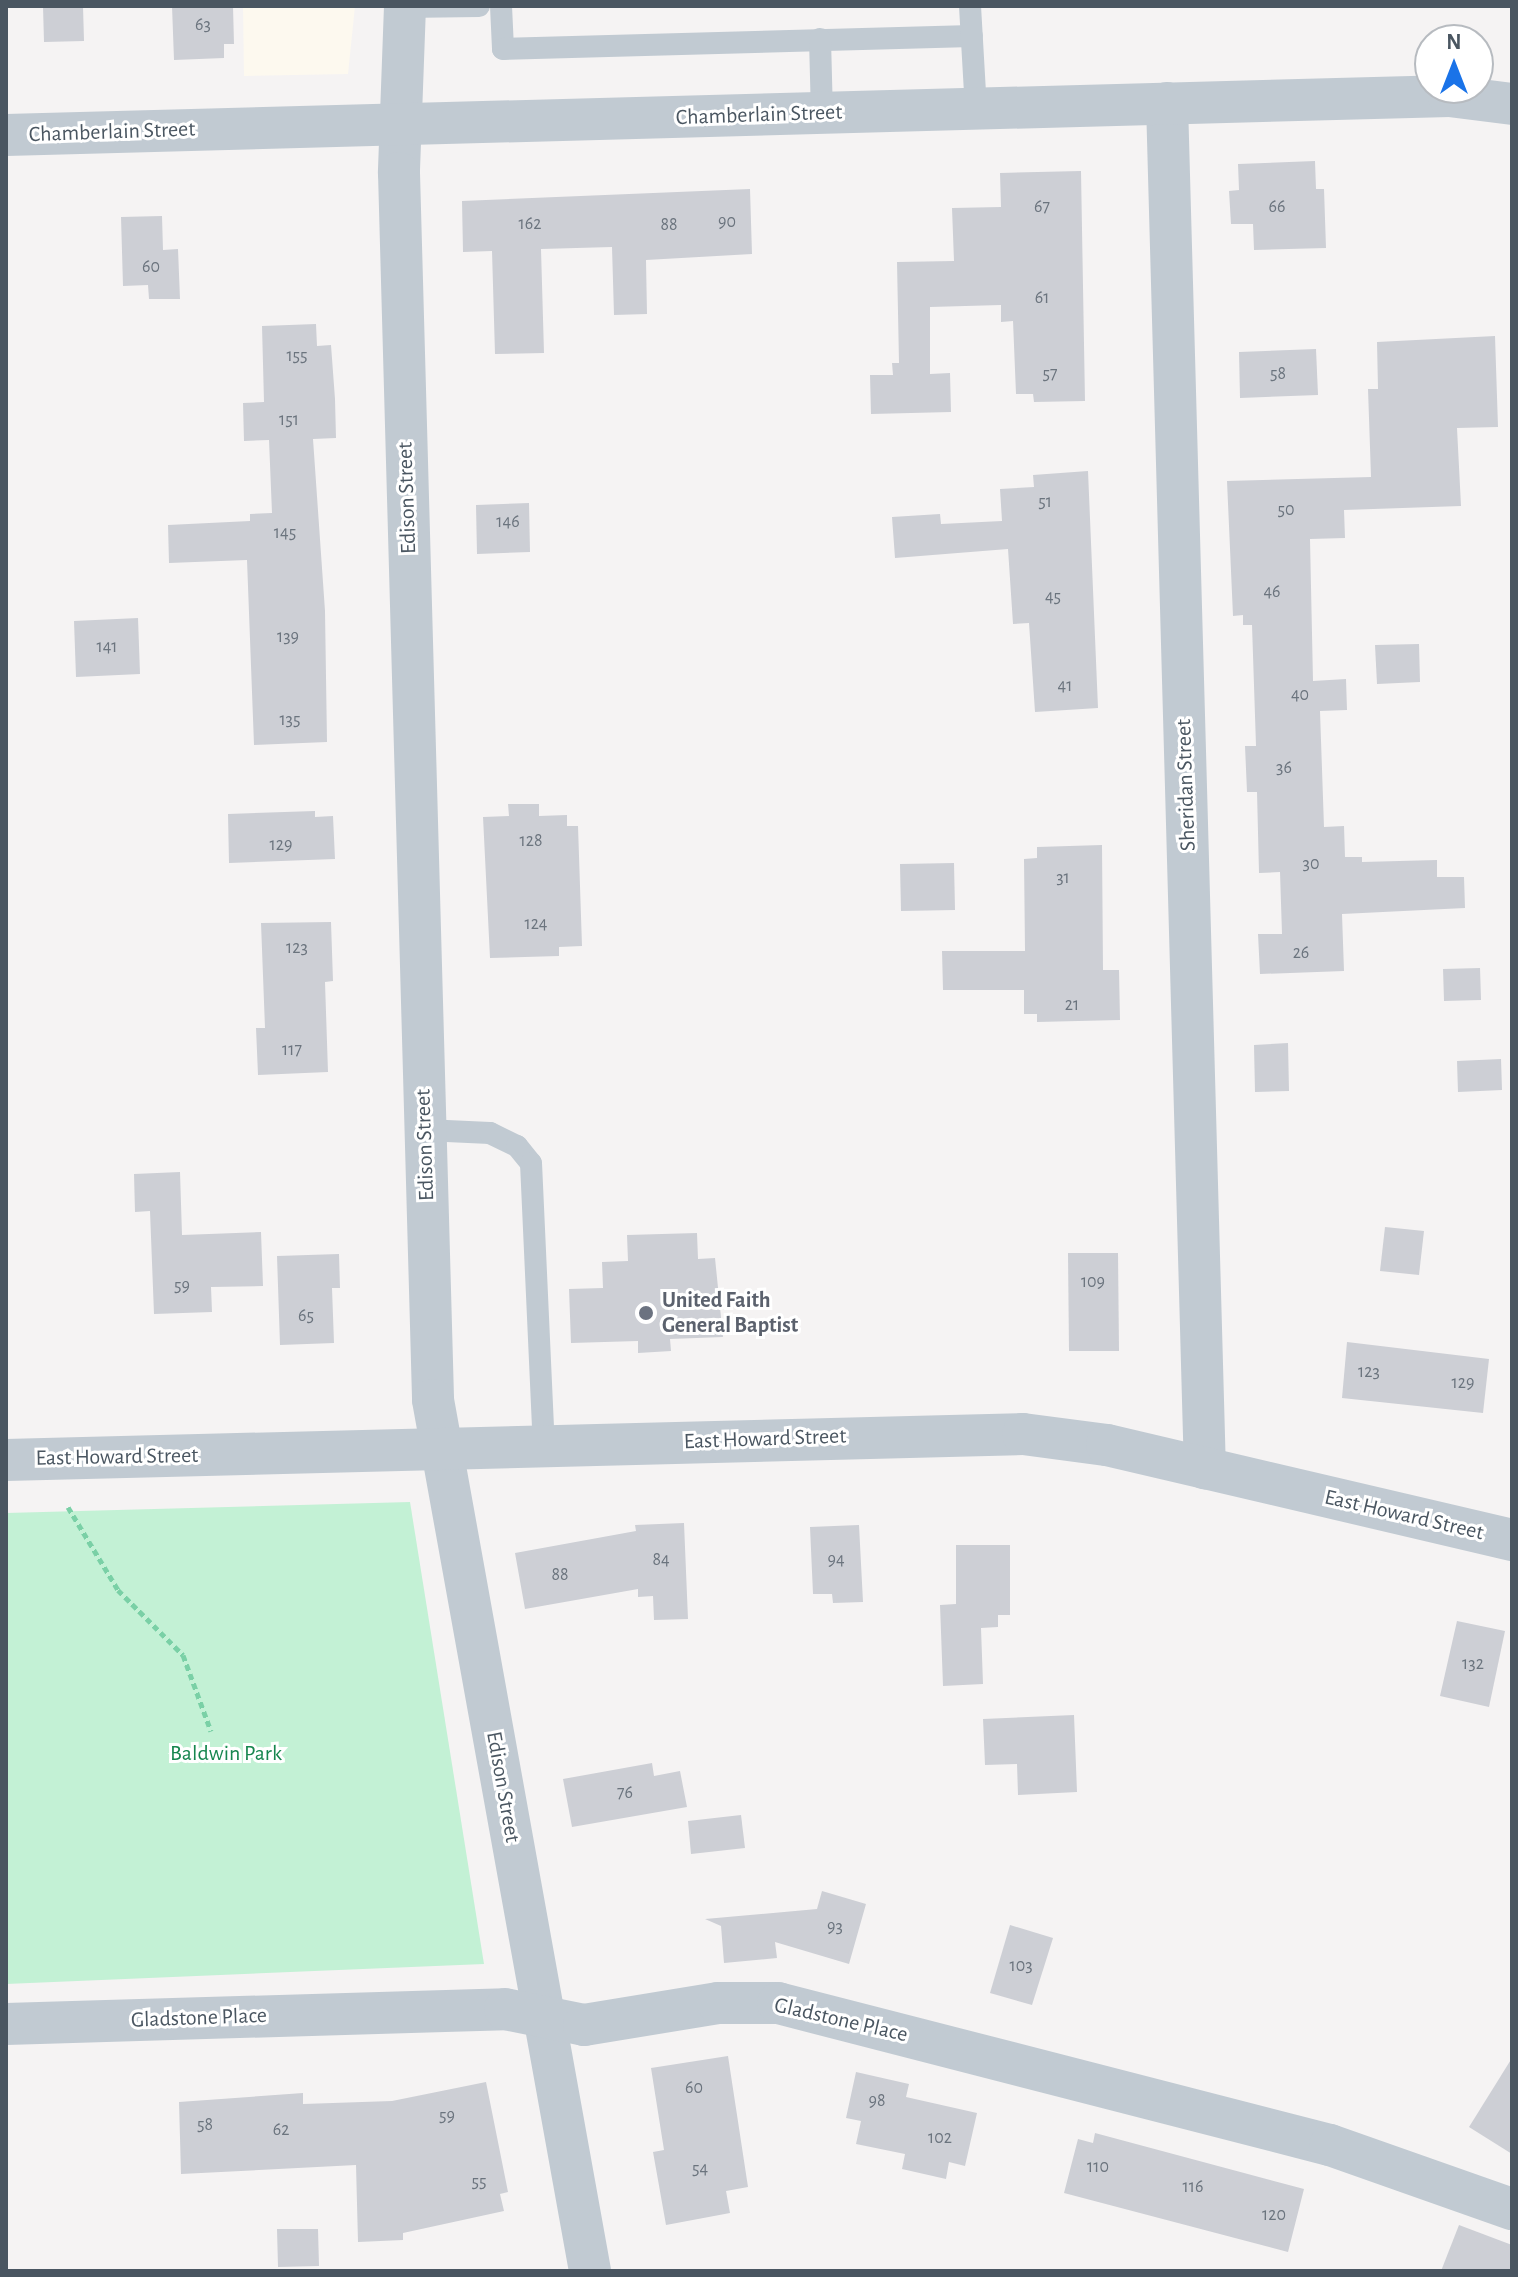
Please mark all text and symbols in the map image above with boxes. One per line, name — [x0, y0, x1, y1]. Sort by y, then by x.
house number: 63 — [195, 14, 211, 36]
north arrow — [1414, 24, 1494, 104]
text: N — [1446, 31, 1462, 53]
street label: Chamberlain Street — [675, 99, 843, 131]
street label: Chamberlain Street — [28, 116, 196, 148]
house number: 67 — [1034, 196, 1050, 218]
house number: 66 — [1269, 196, 1285, 218]
house number: 90 — [718, 211, 736, 233]
house number: 162 — [519, 213, 541, 235]
house number: 88 — [660, 214, 678, 236]
house number: 60 — [142, 256, 160, 278]
house number: 61 — [1035, 287, 1049, 309]
house number: 155 — [286, 345, 308, 367]
house number: 57 — [1042, 363, 1058, 385]
house number: 58 — [1270, 363, 1286, 385]
house number: 151 — [279, 409, 299, 431]
street label: Edison Street — [392, 441, 422, 555]
house number: 51 — [1038, 491, 1052, 513]
house number: 50 — [1277, 499, 1295, 521]
house number: 146 — [496, 511, 520, 533]
house number: 145 — [274, 522, 296, 544]
house number: 46 — [1263, 581, 1281, 603]
house number: 45 — [1045, 586, 1061, 608]
house number: 139 — [277, 626, 299, 648]
house number: 141 — [96, 636, 118, 658]
house number: 41 — [1058, 675, 1072, 697]
house number: 40 — [1291, 684, 1309, 706]
house number: 135 — [279, 709, 301, 731]
street label: Sheridan Street — [1170, 718, 1202, 852]
house number: 36 — [1276, 757, 1292, 779]
house number: 128 — [520, 830, 542, 852]
house number: 129 — [270, 834, 292, 856]
house number: 30 — [1303, 853, 1319, 875]
house number: 31 — [1056, 867, 1070, 889]
house number: 124 — [524, 913, 548, 935]
house number: 123 — [286, 937, 308, 959]
house number: 26 — [1293, 942, 1309, 964]
house number: 21 — [1065, 994, 1079, 1016]
house number: 117 — [282, 1039, 302, 1061]
street label: Edison Street — [410, 1088, 440, 1202]
house number: 109 — [1081, 1271, 1105, 1293]
house number: 59 — [174, 1275, 190, 1297]
place label: United Faith General Baptist — [662, 1287, 798, 1338]
marker: United Faith General Baptist — [637, 1304, 655, 1322]
house number: 65 — [298, 1305, 314, 1327]
house number: 123 — [1358, 1361, 1380, 1383]
house number: 129 — [1452, 1372, 1474, 1394]
street label: East Howard Street — [683, 1423, 847, 1455]
street label: East Howard Street — [36, 1442, 198, 1472]
street label: East Howard Street — [1322, 1484, 1486, 1546]
house number: 84 — [652, 1549, 670, 1571]
house number: 94 — [827, 1549, 845, 1571]
house number: 88 — [551, 1564, 569, 1586]
house number: 132 — [1462, 1653, 1484, 1675]
street label: Edison Street — [480, 1729, 526, 1845]
park label: Baldwin Park — [170, 1741, 282, 1767]
house number: 76 — [617, 1782, 633, 1804]
house number: 93 — [827, 1916, 843, 1938]
house number: 103 — [1009, 1955, 1033, 1977]
street label: Gladstone Place — [772, 1992, 910, 2048]
street label: Gladstone Place — [131, 2002, 267, 2034]
house number: 60 — [685, 2077, 703, 2099]
house number: 98 — [869, 2090, 885, 2112]
house number: 59 — [439, 2105, 455, 2127]
house number: 58 — [197, 2114, 213, 2136]
house number: 62 — [273, 2119, 289, 2141]
house number: 102 — [928, 2127, 952, 2149]
house number: 110 — [1087, 2156, 1109, 2178]
house number: 54 — [692, 2158, 708, 2180]
house number: 55 — [471, 2171, 487, 2193]
house number: 116 — [1183, 2176, 1203, 2198]
house number: 120 — [1262, 2204, 1286, 2226]

